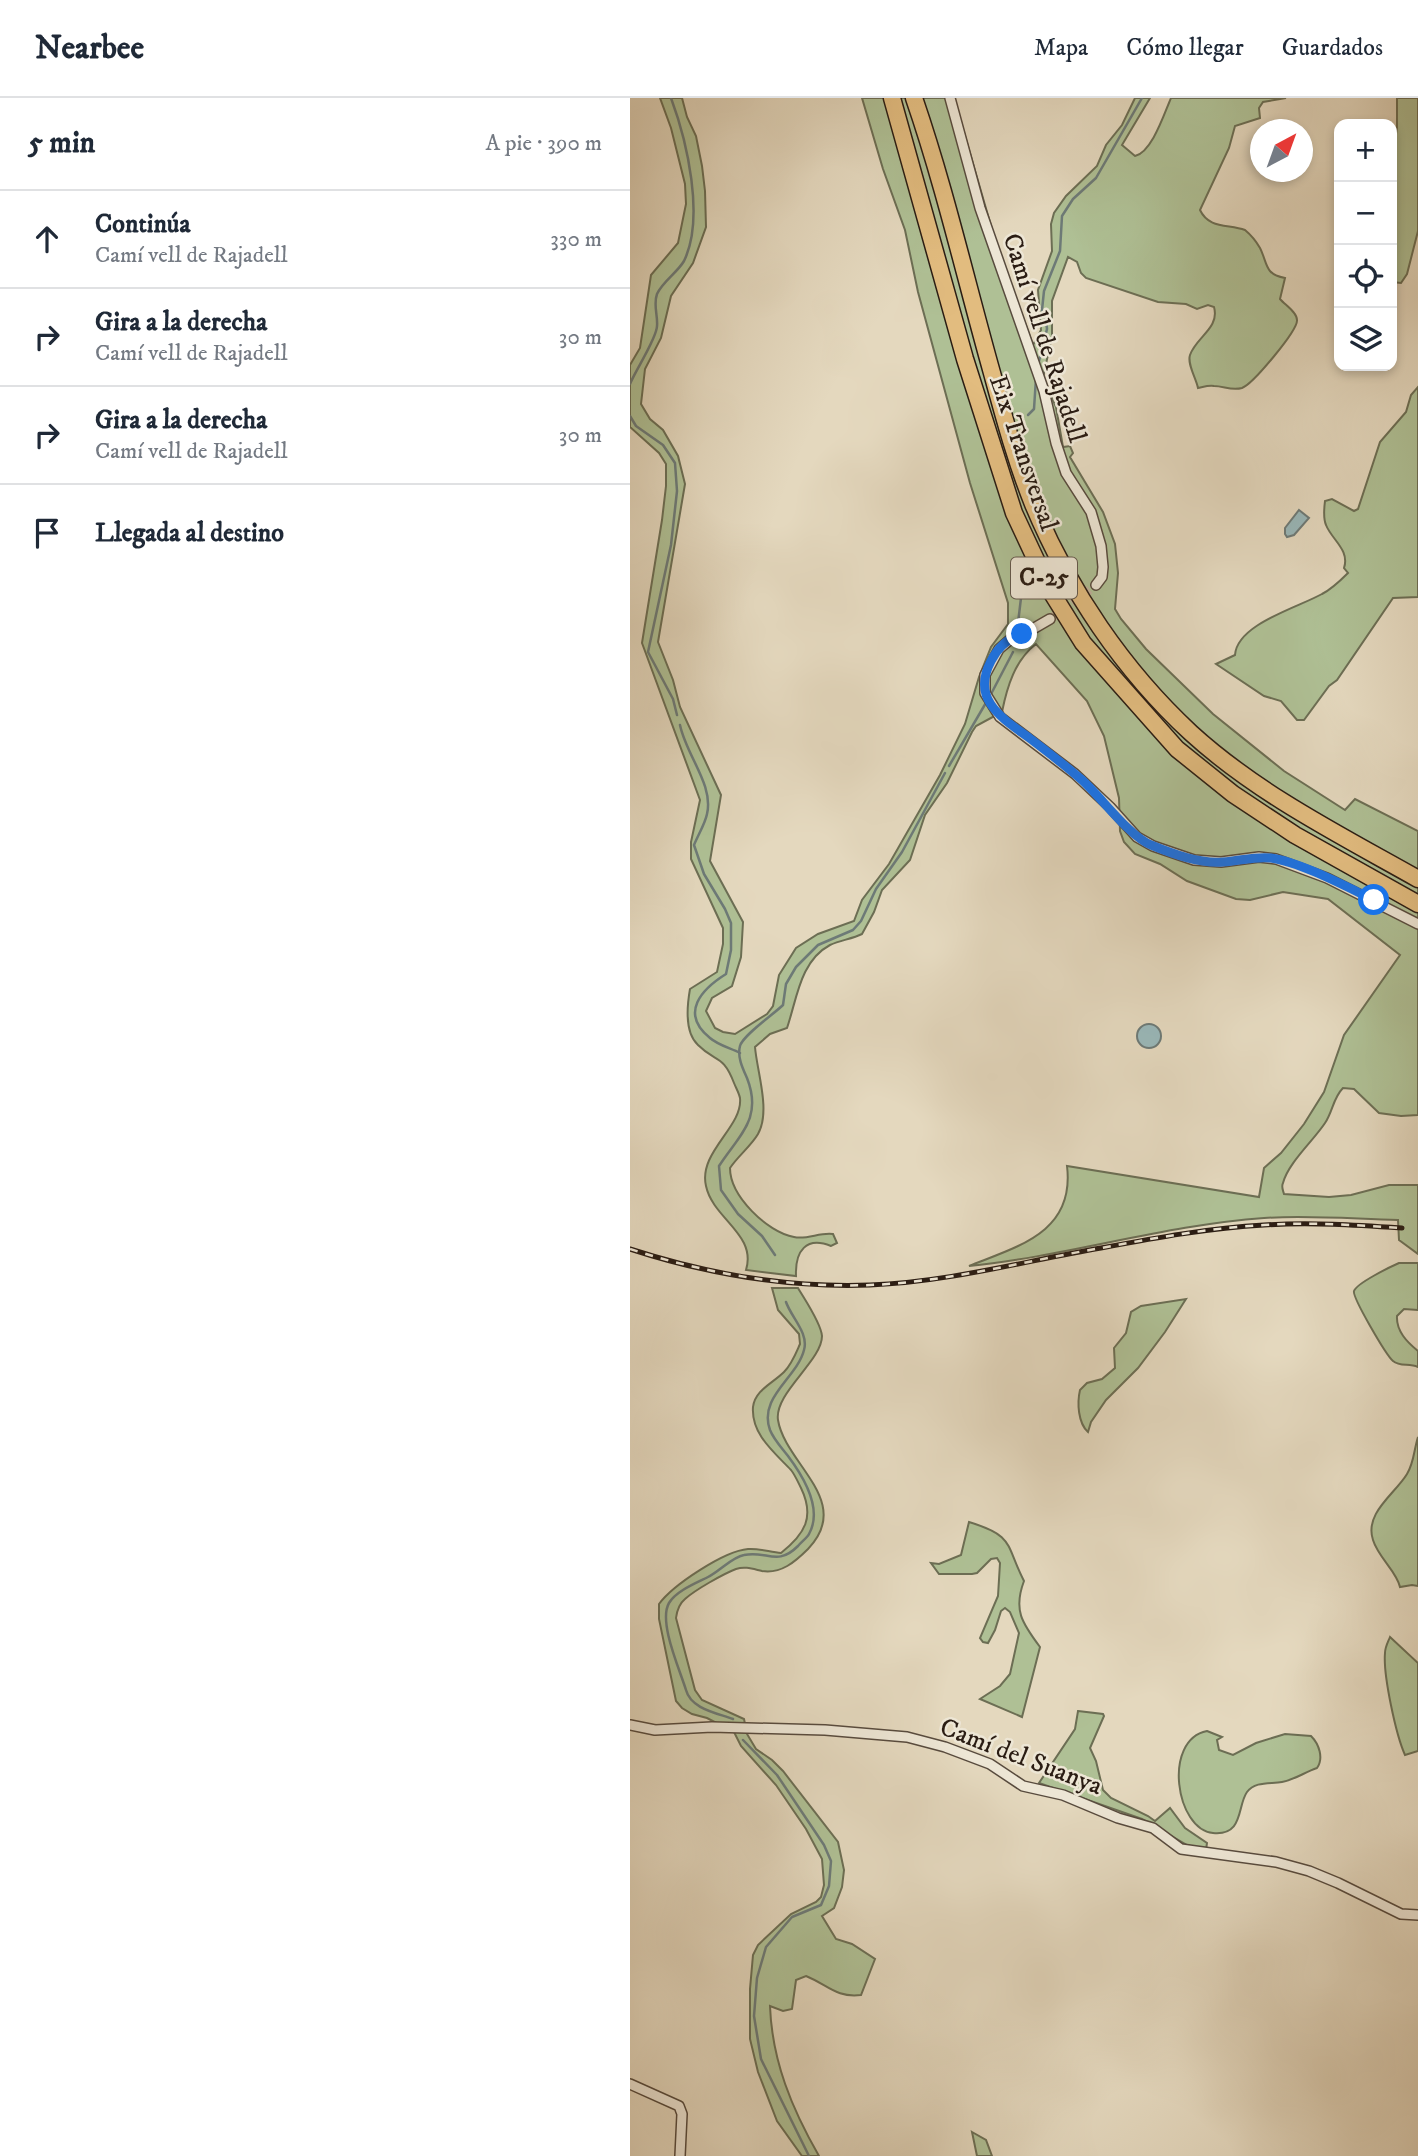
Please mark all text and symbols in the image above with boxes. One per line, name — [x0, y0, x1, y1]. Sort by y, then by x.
text: Nearbee — [35, 28, 144, 69]
text: Mapa — [1034, 33, 1088, 63]
text: Cómo llegar — [1126, 33, 1244, 63]
text: Guardados — [1282, 33, 1383, 63]
north arrow — [1250, 119, 1313, 182]
map controls — [1334, 119, 1397, 371]
button: + — [1334, 119, 1397, 182]
text: 5 min — [28, 125, 95, 162]
text: A pie · 390 m — [485, 129, 602, 158]
button: − — [1334, 182, 1397, 245]
text: Continúa — [95, 208, 190, 241]
icon: ahead — [28, 220, 66, 258]
text: 330 m — [550, 225, 602, 254]
street label: Camí vell de Rajadell — [995, 229, 1093, 447]
text: Camí vell de Rajadell — [95, 241, 288, 270]
button: locate — [1334, 245, 1397, 308]
text: Gira a la derecha — [95, 306, 267, 339]
button: layers — [1334, 308, 1397, 371]
icon: right — [28, 318, 66, 356]
text: 30 m — [559, 323, 602, 352]
text: Camí vell de Rajadell — [95, 339, 288, 368]
street label: Eix Transversal — [981, 371, 1065, 536]
text: Gira a la derecha — [95, 404, 267, 437]
icon: right — [28, 416, 66, 454]
text: 30 m — [559, 421, 602, 450]
text: Camí vell de Rajadell — [95, 437, 288, 466]
icon: arrive — [28, 514, 66, 552]
text: Llegada al destino — [95, 517, 284, 550]
road number: C-25 — [1011, 558, 1077, 598]
route end — [1006, 618, 1037, 649]
route start — [1358, 884, 1389, 915]
street label: Camí del Suanya — [935, 1711, 1107, 1803]

